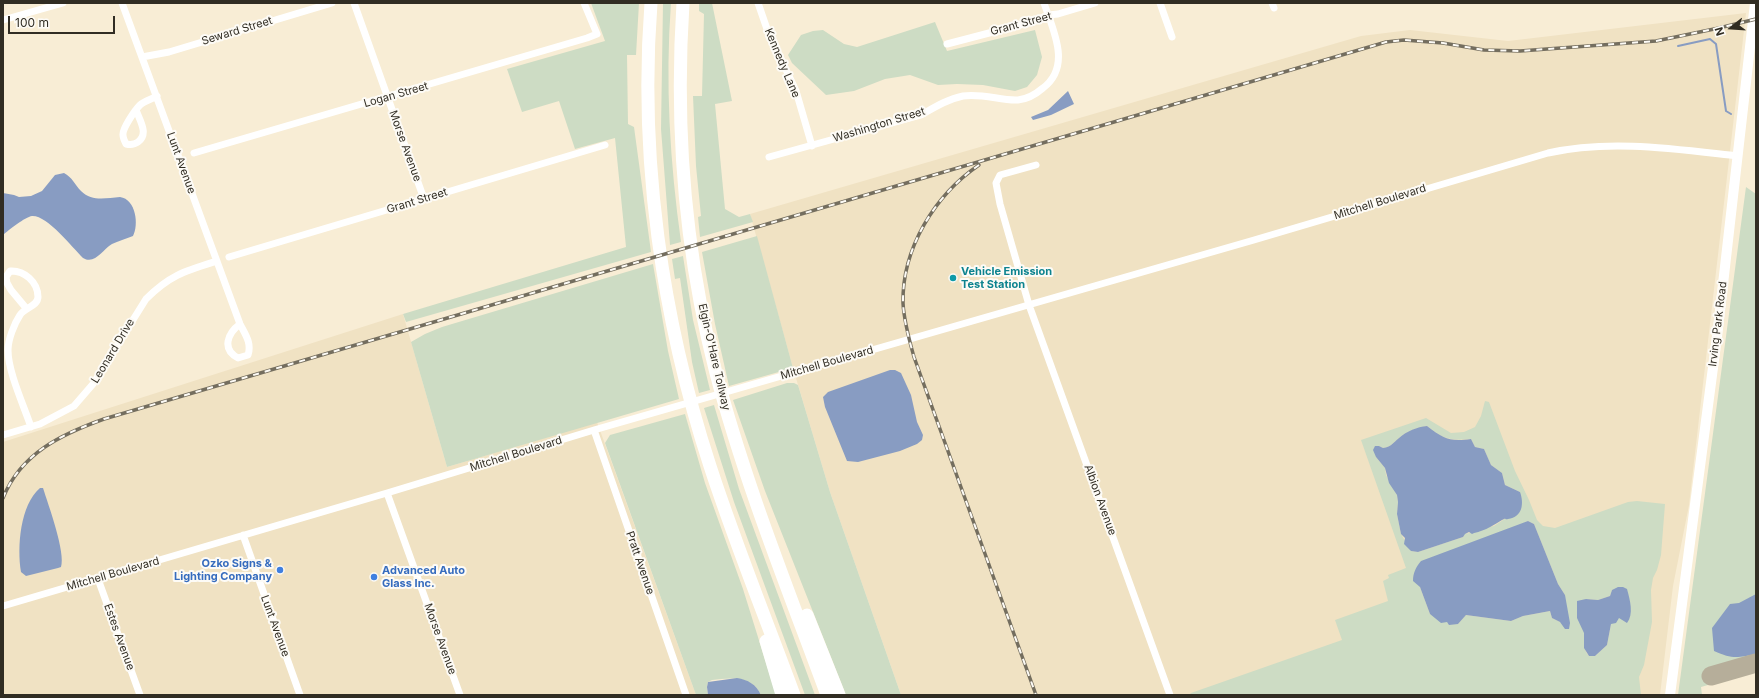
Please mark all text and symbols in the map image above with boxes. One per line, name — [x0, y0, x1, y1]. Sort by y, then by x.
scale bar — [10, 8, 117, 34]
north arrow — [1711, 8, 1751, 48]
street label: Grant Street — [989, 10, 1053, 38]
street label: Seward Street — [200, 14, 274, 48]
text: 100 m — [15, 15, 49, 30]
text: N — [1712, 25, 1727, 38]
street label: Kennedy Lane — [761, 26, 803, 100]
street label: Logan Street — [362, 80, 430, 110]
street label: Washington Street — [831, 105, 927, 145]
street label: Morse Avenue — [386, 109, 424, 183]
street label: Lunt Avenue — [164, 130, 198, 196]
street label: Mitchell Boulevard — [1332, 182, 1428, 222]
street label: Grant Street — [385, 186, 449, 216]
place label: Vehicle Emission Test Station — [961, 265, 1052, 291]
marker: Vehicle Emission Test Station — [948, 273, 958, 283]
street label: Irving Park Road — [1706, 281, 1730, 367]
street label: Elgin-O'Hare Tollway — [695, 302, 733, 412]
street label: Leonard Drive — [89, 316, 137, 386]
street label: Mitchell Boulevard — [779, 343, 875, 383]
street label: Mitchell Boulevard — [468, 434, 564, 474]
street label: Albion Avenue — [1081, 463, 1119, 537]
street label: Pratt Avenue — [623, 530, 657, 596]
street label: Mitchell Boulevard — [65, 554, 161, 594]
place label: Ozko Signs & Lighting Company — [174, 557, 272, 583]
place label: Advanced Auto Glass Inc. — [382, 564, 465, 590]
marker: Ozko Signs & Lighting Company — [275, 565, 285, 575]
marker: Advanced Auto Glass Inc. — [369, 572, 379, 582]
street label: Lunt Avenue — [258, 593, 292, 659]
street label: Estes Avenue — [101, 602, 137, 672]
street label: Morse Avenue — [421, 602, 459, 676]

